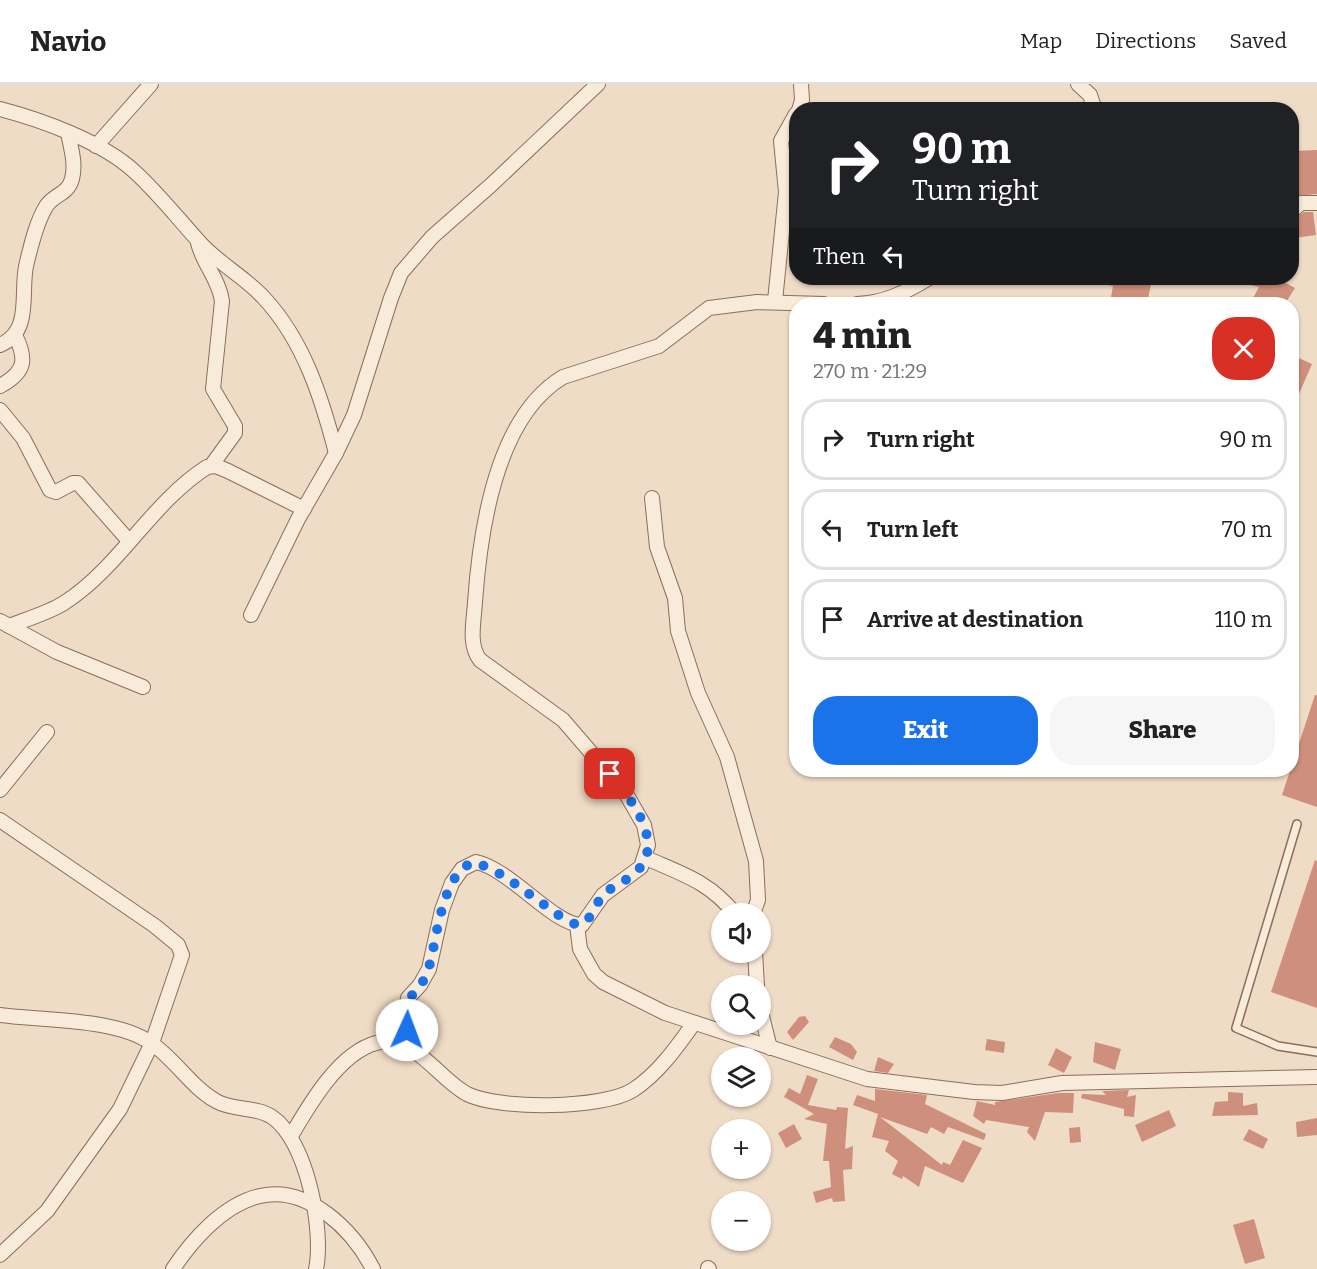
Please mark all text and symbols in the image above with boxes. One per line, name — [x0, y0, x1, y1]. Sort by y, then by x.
text: Navio — [30, 25, 106, 58]
text: Map — [1020, 28, 1062, 54]
text: Directions — [1095, 28, 1196, 54]
text: Saved — [1229, 28, 1287, 54]
text: 90 m — [912, 124, 1011, 174]
icon: right — [813, 126, 891, 204]
text: Turn right — [912, 175, 1039, 207]
icon: left — [877, 240, 910, 273]
text: Then — [813, 243, 865, 270]
text: 4 min — [813, 314, 911, 358]
button: close — [1212, 317, 1275, 380]
text: 270 m · 21:29 — [813, 359, 927, 383]
icon: right — [816, 423, 849, 456]
text: Turn right — [867, 426, 975, 453]
text: 90 m — [1220, 426, 1272, 453]
icon: left — [816, 513, 849, 546]
text: Turn left — [867, 516, 959, 543]
text: 70 m — [1222, 516, 1272, 543]
icon: arrive — [816, 603, 849, 636]
text: Arrive at destination — [867, 606, 1083, 633]
text: 110 m — [1215, 606, 1272, 633]
button: Exit — [813, 696, 1038, 765]
button: Share — [1050, 696, 1275, 765]
pin — [584, 748, 635, 799]
icon: arrive — [593, 757, 626, 790]
map controls — [711, 903, 771, 1251]
button: sound — [711, 903, 771, 963]
button: search — [711, 975, 771, 1035]
position arrow — [375, 998, 439, 1062]
button: layers — [711, 1047, 771, 1107]
button: + — [711, 1119, 771, 1179]
button: − — [711, 1191, 771, 1251]

